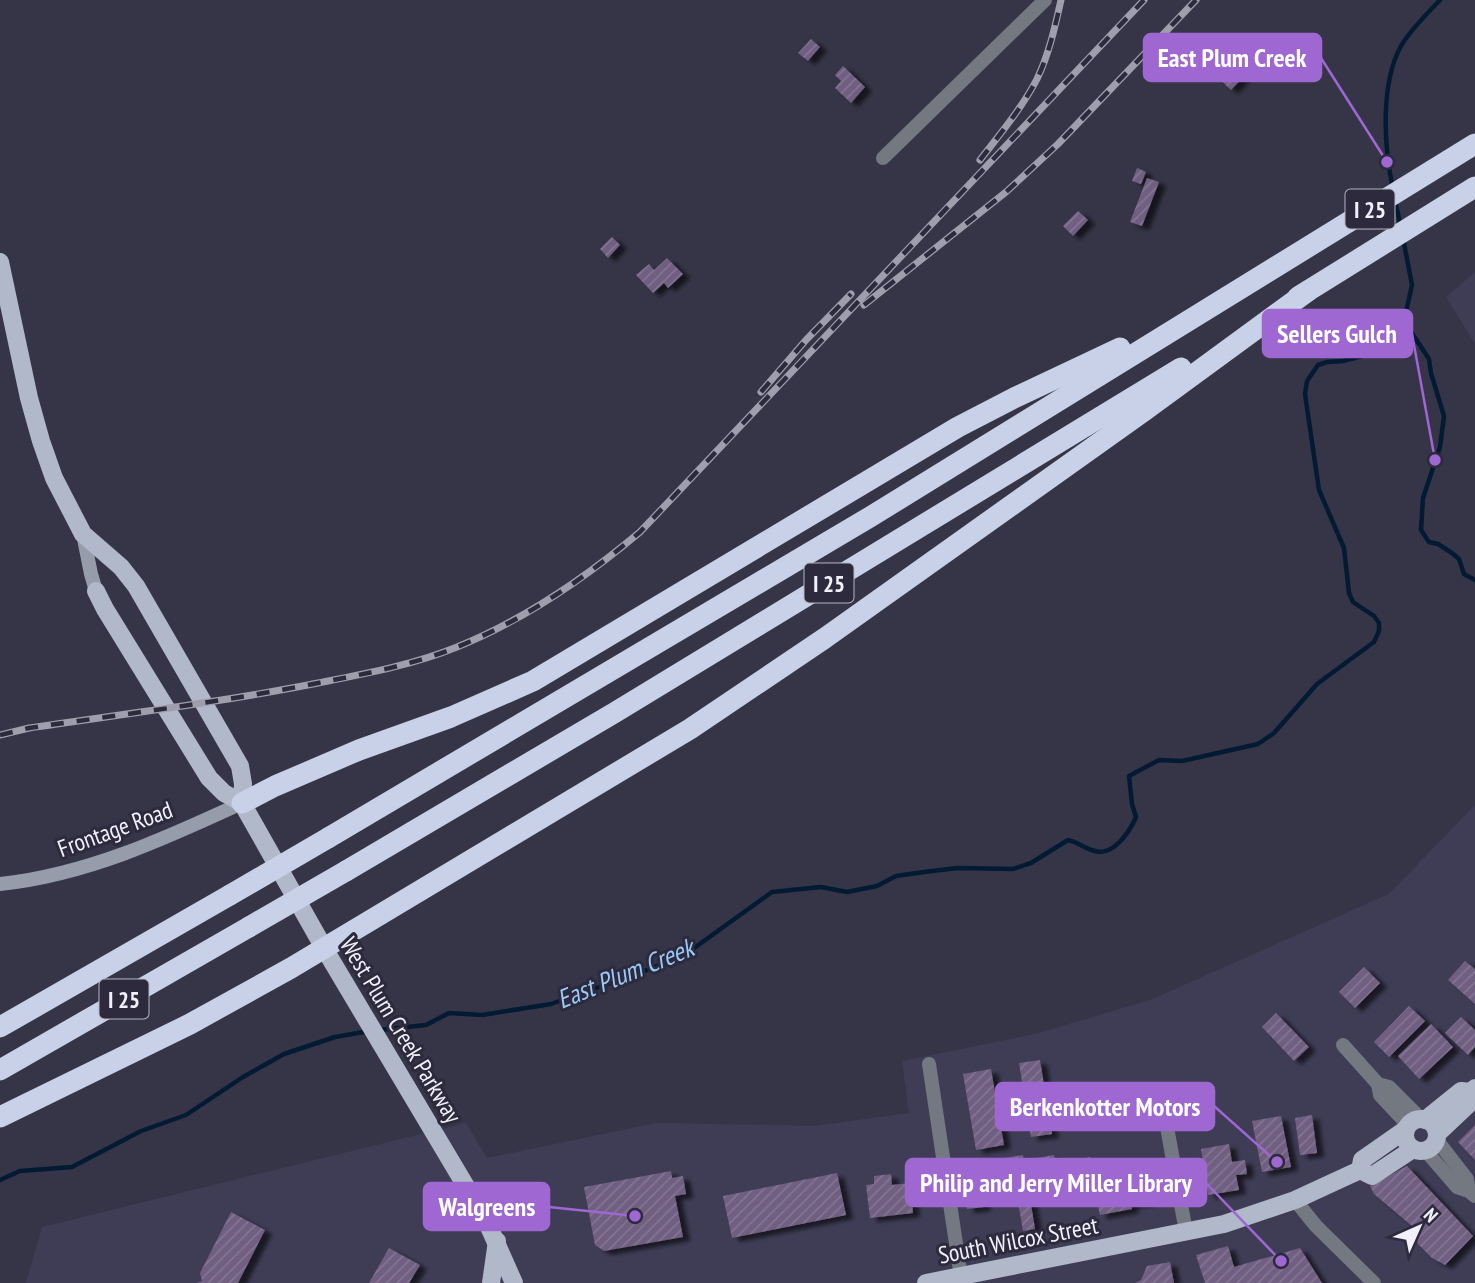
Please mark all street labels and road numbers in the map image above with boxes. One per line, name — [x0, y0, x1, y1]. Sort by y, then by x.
road number: I 25 — [1346, 190, 1394, 229]
road number: I 25 — [804, 564, 854, 603]
street label: Frontage Road — [53, 794, 177, 864]
street label: West Plum Creek Parkway — [333, 931, 469, 1129]
road number: I 25 — [100, 980, 148, 1018]
street label: South Wilcox Street — [936, 1209, 1101, 1271]

